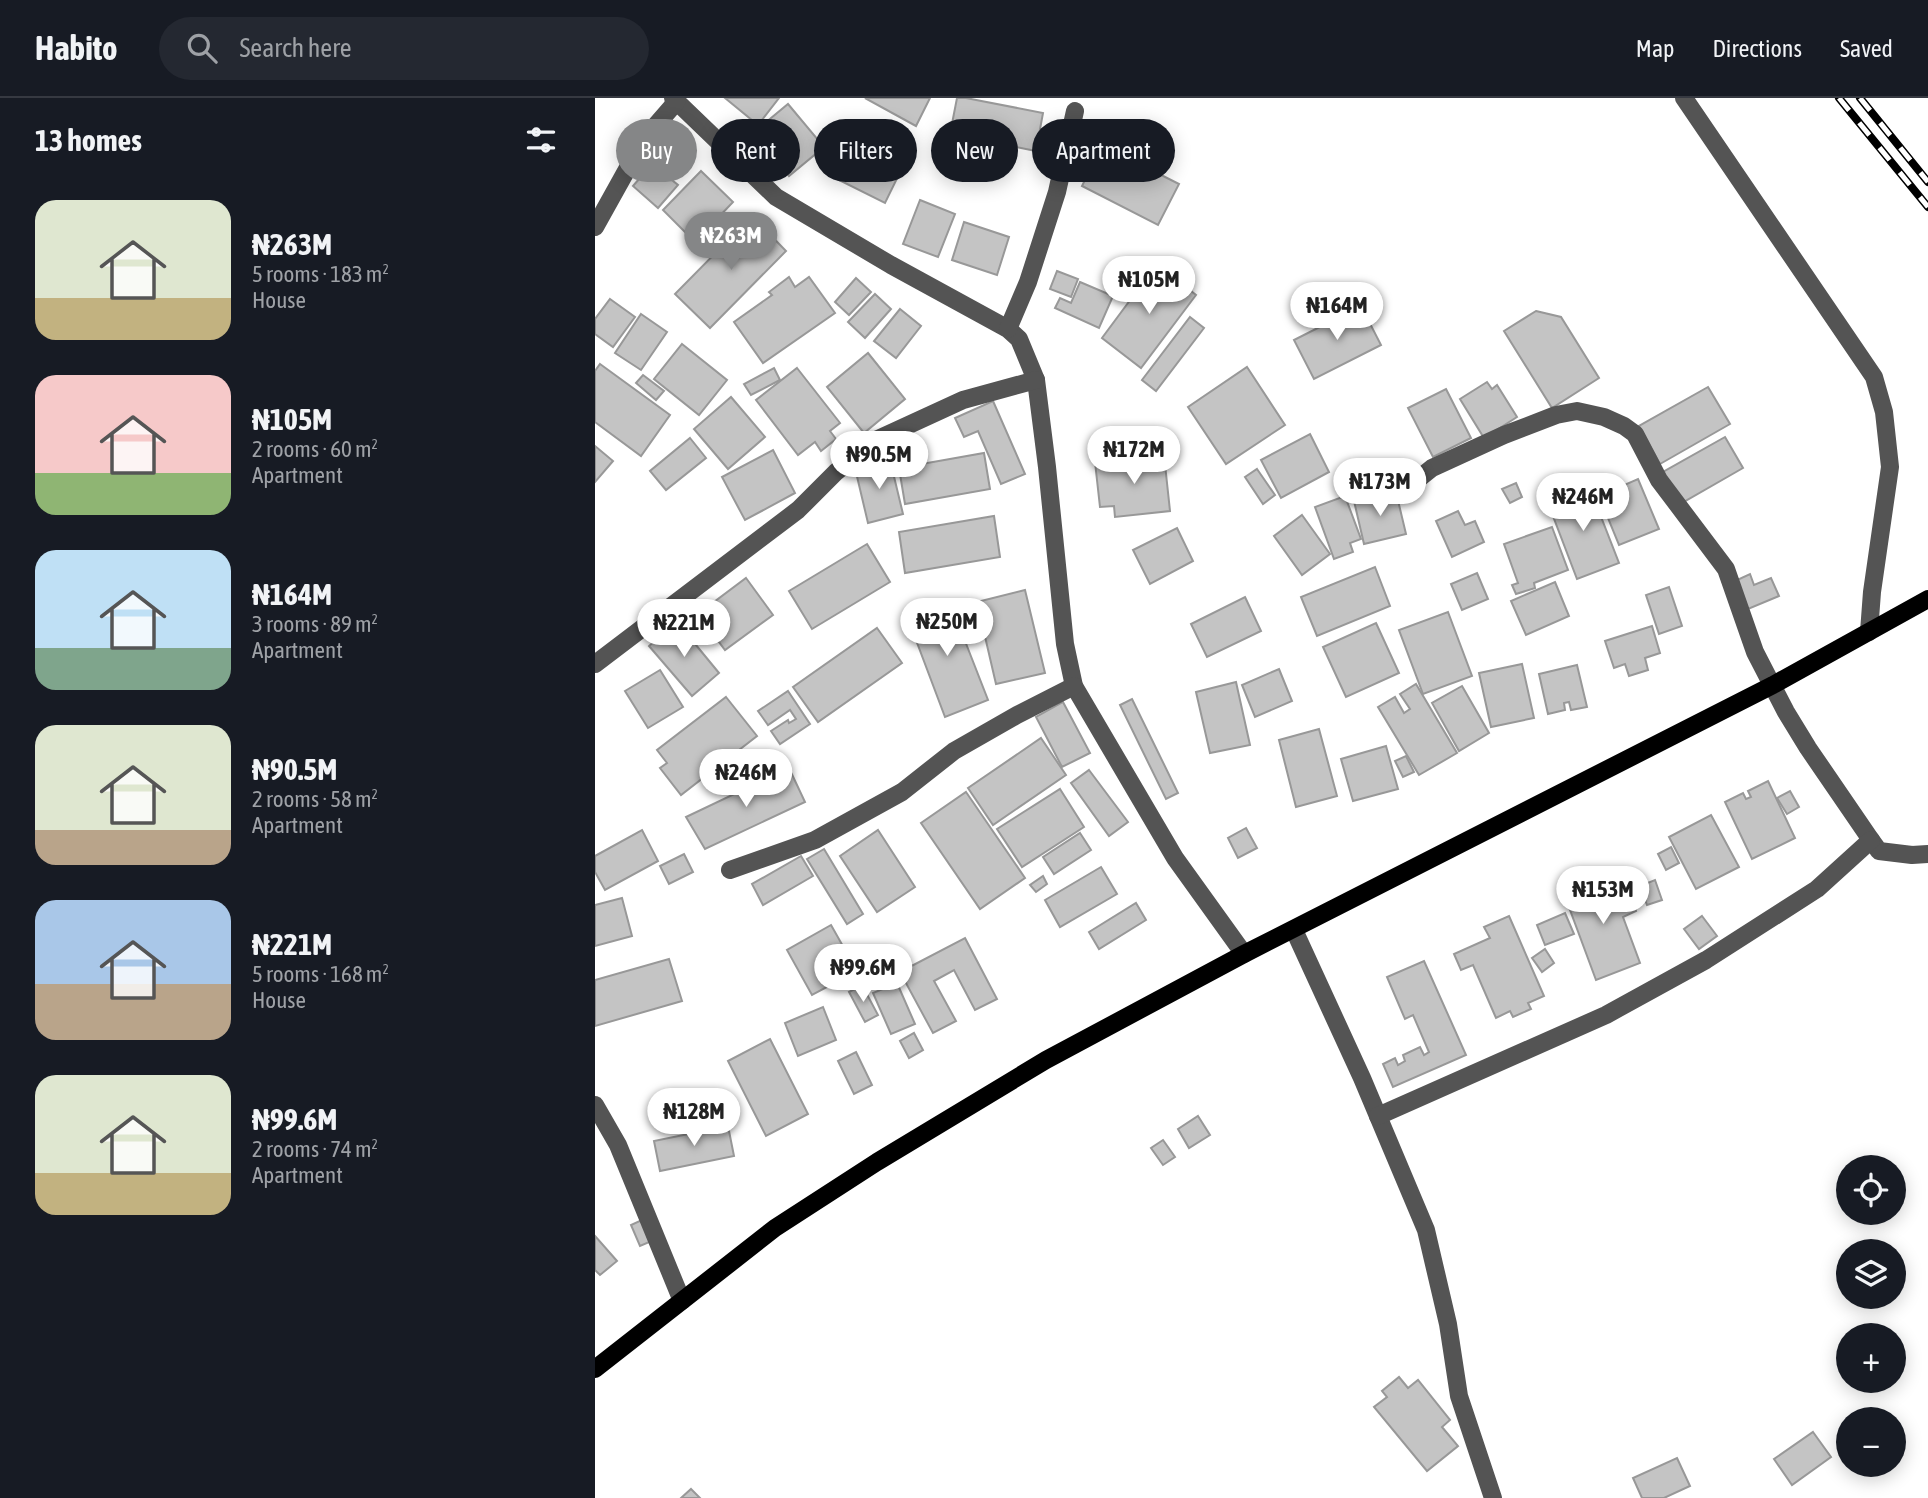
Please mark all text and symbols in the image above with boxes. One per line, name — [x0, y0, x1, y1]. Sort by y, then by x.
search box — [159, 17, 649, 80]
text: Habito — [35, 29, 117, 67]
icon: search — [183, 29, 221, 67]
text: Search here — [239, 33, 352, 63]
text: Map — [1636, 35, 1674, 62]
text: Directions — [1712, 35, 1802, 62]
text: Saved — [1840, 35, 1893, 62]
chip: Buy — [616, 119, 697, 182]
chip: Rent — [711, 119, 800, 182]
chip: Filters — [814, 119, 917, 182]
chip: New — [931, 119, 1018, 182]
chip: Apartment — [1032, 119, 1175, 182]
icon: filters — [522, 121, 560, 159]
text: 13 homes — [35, 123, 142, 157]
pin: ₦263M — [682, 212, 780, 272]
text: ₦263M — [700, 222, 762, 248]
text: ₦263M — [252, 227, 332, 261]
icon: home — [91, 228, 175, 312]
pin: ₦105M — [1100, 256, 1198, 316]
text: 5 rooms · 183 m² — [252, 261, 389, 287]
text: ₦105M — [1118, 266, 1180, 292]
pin: ₦164M — [1288, 282, 1386, 342]
text: House — [252, 287, 306, 313]
text: ₦164M — [1306, 292, 1368, 318]
text: ₦105M — [252, 402, 332, 436]
icon: home — [91, 403, 175, 487]
pin: ₦172M — [1085, 426, 1183, 486]
pin: ₦90.5M — [822, 432, 936, 491]
text: 2 rooms · 60 m² — [252, 436, 378, 462]
text: ₦172M — [1103, 436, 1165, 462]
text: ₦90.5M — [846, 441, 912, 467]
pin: ₦173M — [1331, 458, 1429, 518]
text: Apartment — [252, 462, 343, 488]
text: ₦173M — [1349, 468, 1411, 494]
pin: ₦246M — [1534, 474, 1632, 533]
text: ₦246M — [1552, 483, 1614, 509]
text: ₦164M — [252, 577, 332, 611]
icon: home — [91, 578, 175, 662]
pin: ₦250M — [898, 598, 996, 658]
pin: ₦221M — [635, 600, 733, 659]
text: ₦250M — [916, 608, 978, 634]
text: ₦221M — [653, 609, 715, 635]
text: 3 rooms · 89 m² — [252, 611, 378, 637]
text: Apartment — [252, 637, 343, 663]
pin: ₦246M — [697, 750, 795, 809]
text: ₦90.5M — [252, 752, 337, 786]
icon: home — [91, 753, 175, 837]
text: ₦246M — [715, 759, 777, 785]
text: 2 rooms · 58 m² — [252, 786, 378, 812]
text: Apartment — [252, 812, 343, 838]
pin: ₦153M — [1554, 866, 1652, 926]
text: ₦153M — [1572, 876, 1634, 902]
text: ₦221M — [252, 927, 332, 961]
icon: home — [91, 928, 175, 1012]
pin: ₦99.6M — [806, 944, 920, 1004]
text: ₦99.6M — [830, 954, 896, 980]
text: 5 rooms · 168 m² — [252, 961, 389, 987]
text: House — [252, 987, 306, 1013]
pin: ₦128M — [645, 1088, 743, 1148]
text: ₦128M — [663, 1098, 725, 1124]
text: ₦99.6M — [252, 1102, 337, 1136]
icon: home — [91, 1103, 175, 1187]
text: 2 rooms · 74 m² — [252, 1136, 378, 1162]
map controls — [1836, 1155, 1906, 1477]
button: locate — [1836, 1155, 1906, 1225]
text: Apartment — [252, 1162, 343, 1188]
button: layers — [1836, 1239, 1906, 1309]
button: + — [1836, 1323, 1906, 1393]
button: − — [1836, 1407, 1906, 1477]

